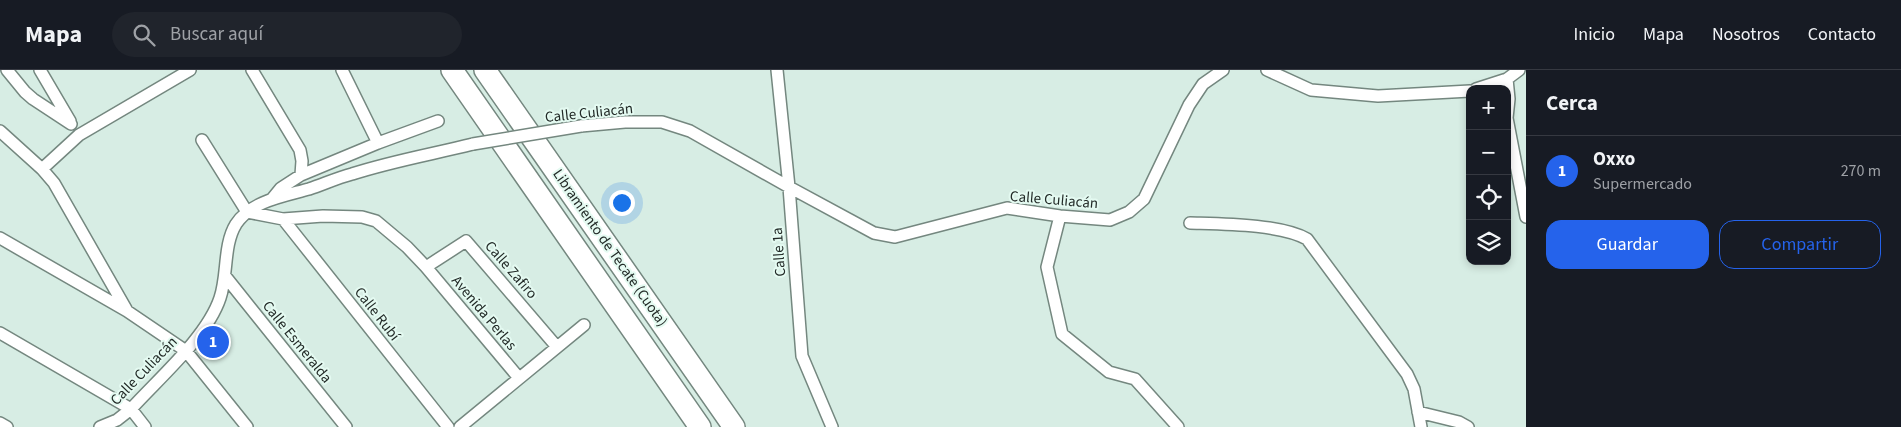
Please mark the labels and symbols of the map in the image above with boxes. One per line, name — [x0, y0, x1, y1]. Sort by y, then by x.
street label: Calle Culiacán — [544, 98, 634, 128]
street label: Libramiento de Tecate (Cuota) — [548, 165, 672, 331]
street label: Calle Culiacán — [1009, 186, 1099, 214]
your location — [609, 190, 635, 216]
street label: Calle 1a — [767, 227, 791, 277]
street label: Calle Zafiro — [480, 236, 542, 304]
street label: Avenida Perlas — [446, 271, 522, 355]
street label: Calle Rubí — [349, 283, 405, 346]
street label: Calle Esmeralda — [257, 296, 337, 388]
pin: 1 — [197, 323, 229, 361]
street label: Calle Culiacán — [106, 332, 182, 410]

